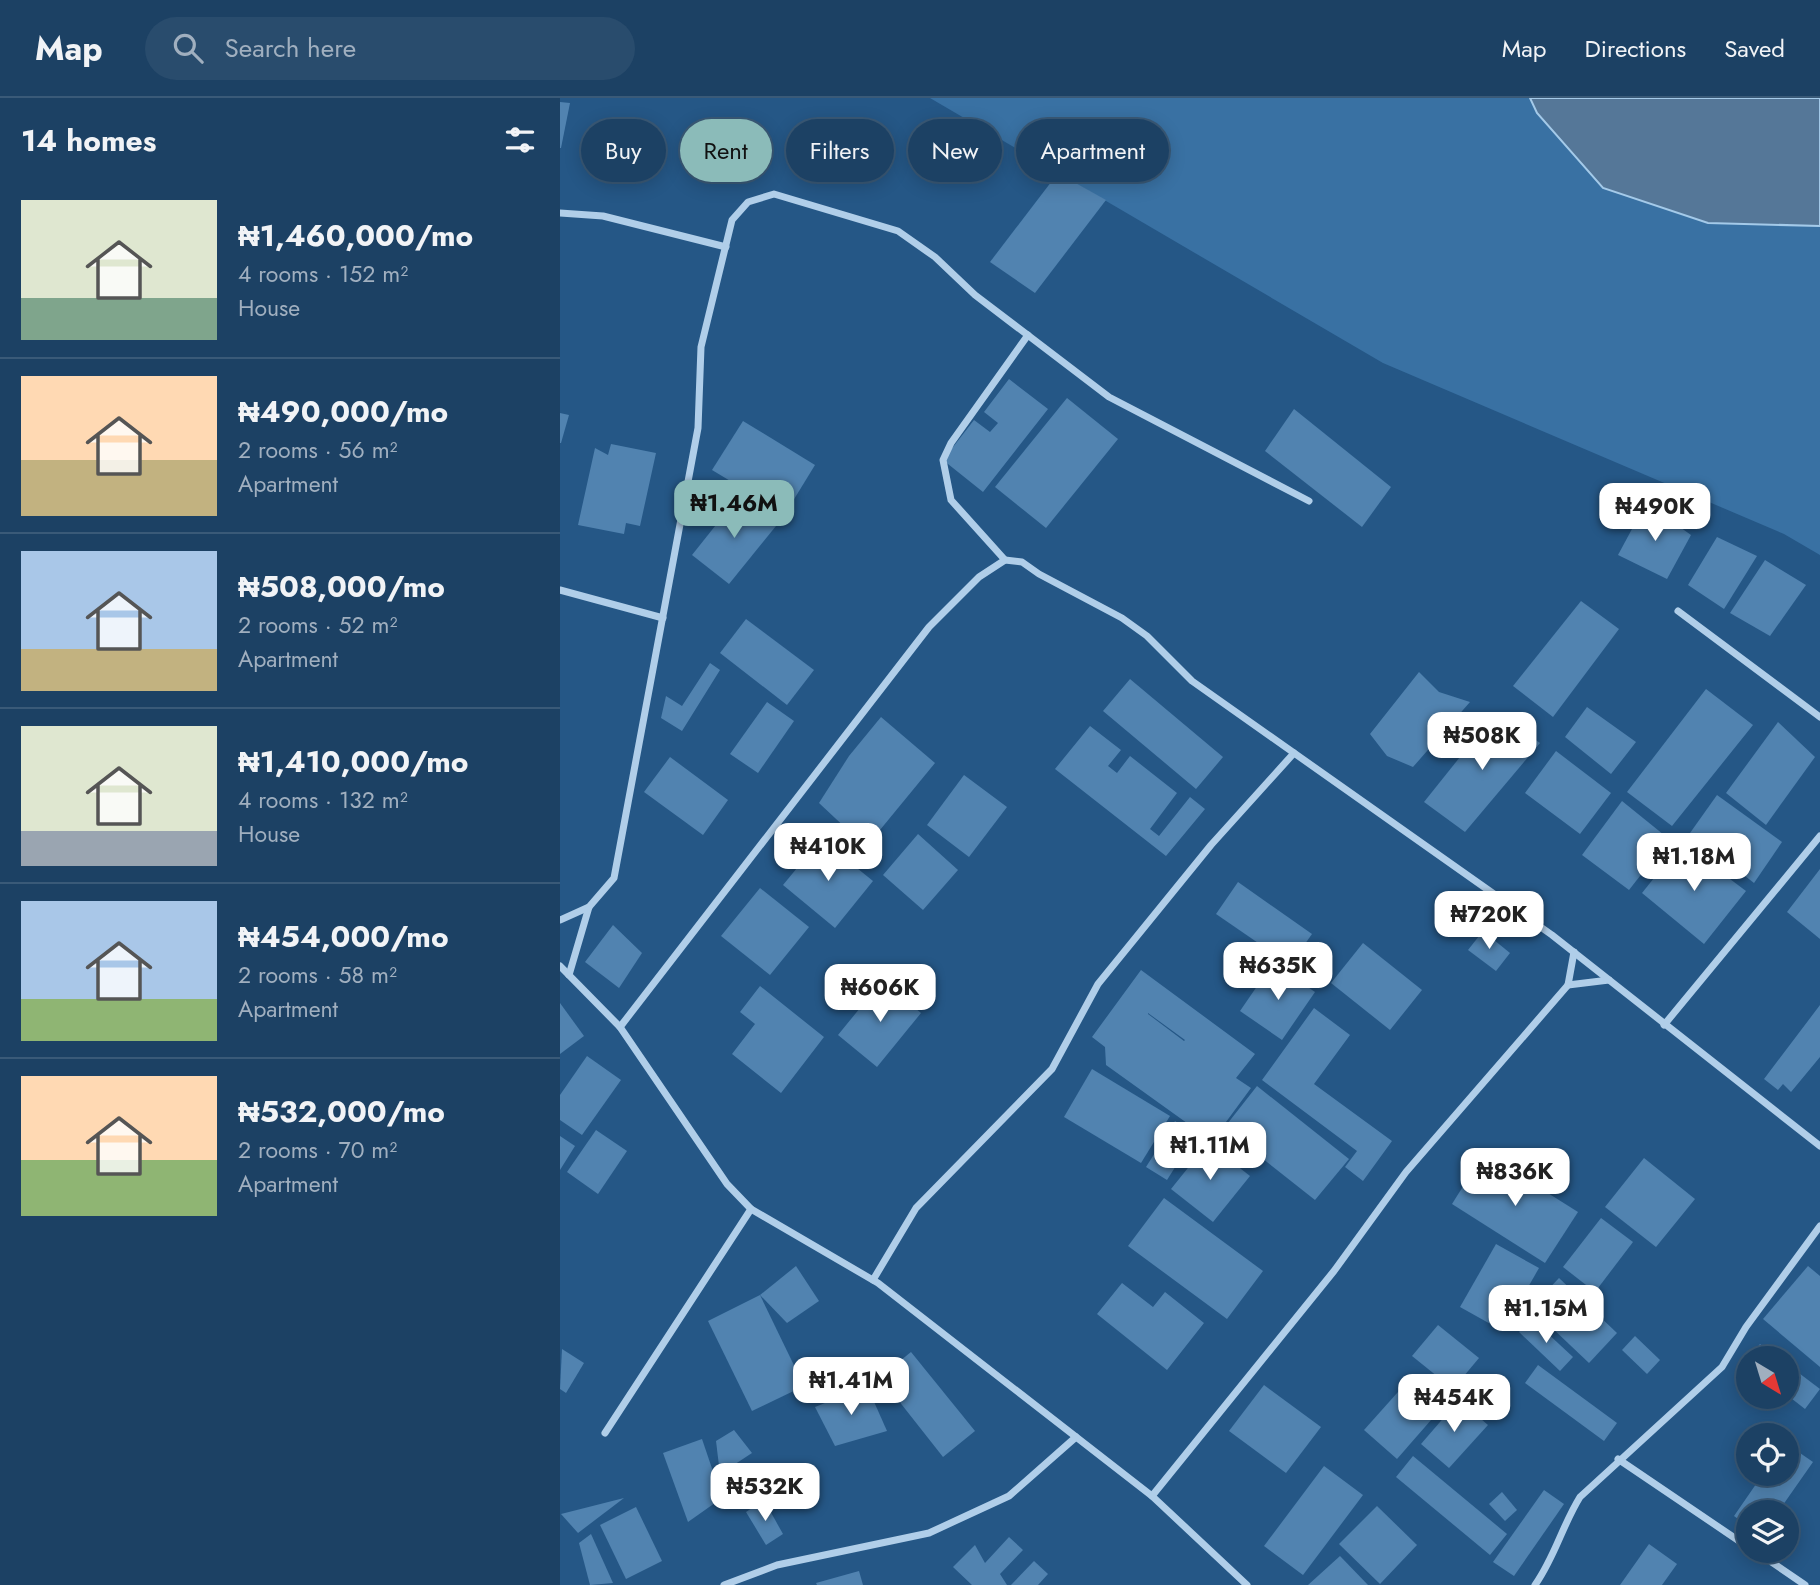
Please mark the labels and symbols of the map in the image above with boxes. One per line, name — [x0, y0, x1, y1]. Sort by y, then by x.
pin: ₦1.46M — [677, 480, 791, 540]
pin: ₦490K — [1606, 484, 1704, 543]
pin: ₦508K — [1433, 712, 1531, 772]
pin: ₦410K — [779, 824, 877, 883]
pin: ₦1.18M — [1637, 834, 1751, 893]
pin: ₦720K — [1440, 892, 1538, 951]
pin: ₦635K — [1229, 942, 1327, 1002]
pin: ₦606K — [831, 964, 929, 1024]
pin: ₦1.11M — [1153, 1122, 1267, 1182]
pin: ₦836K — [1466, 1148, 1564, 1208]
pin: ₦1.15M — [1489, 1286, 1603, 1345]
north arrow — [1736, 1346, 1799, 1409]
pin: ₦1.41M — [794, 1358, 908, 1417]
pin: ₦454K — [1405, 1374, 1503, 1434]
pin: ₦532K — [716, 1464, 814, 1523]

